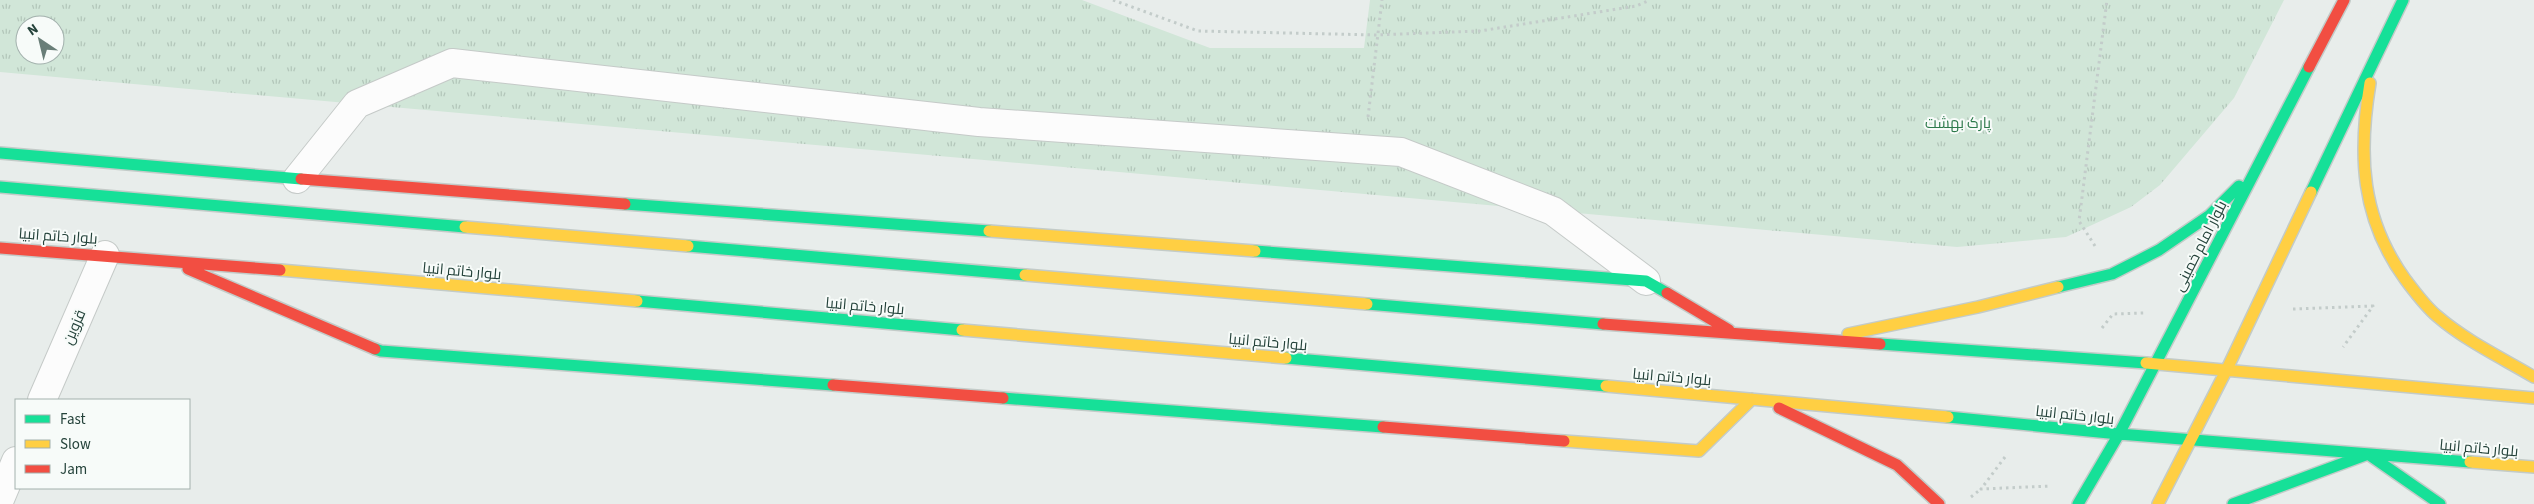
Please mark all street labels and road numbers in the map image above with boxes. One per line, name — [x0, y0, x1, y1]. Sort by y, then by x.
street label: بلوار امام خمینی — [2169, 197, 2232, 295]
street label: بلوار خاتم انبیا — [18, 223, 98, 250]
street label: بلوار خاتم انبیا — [422, 258, 502, 285]
street label: بلوار خاتم انبیا — [825, 293, 905, 320]
street label: قزوین — [58, 306, 91, 348]
street label: بلوار خاتم انبیا — [1228, 329, 1308, 356]
street label: بلوار خاتم انبیا — [1632, 364, 1712, 391]
street label: بلوار خاتم انبیا — [2034, 401, 2115, 430]
street label: بلوار خاتم انبیا — [2439, 435, 2519, 462]

